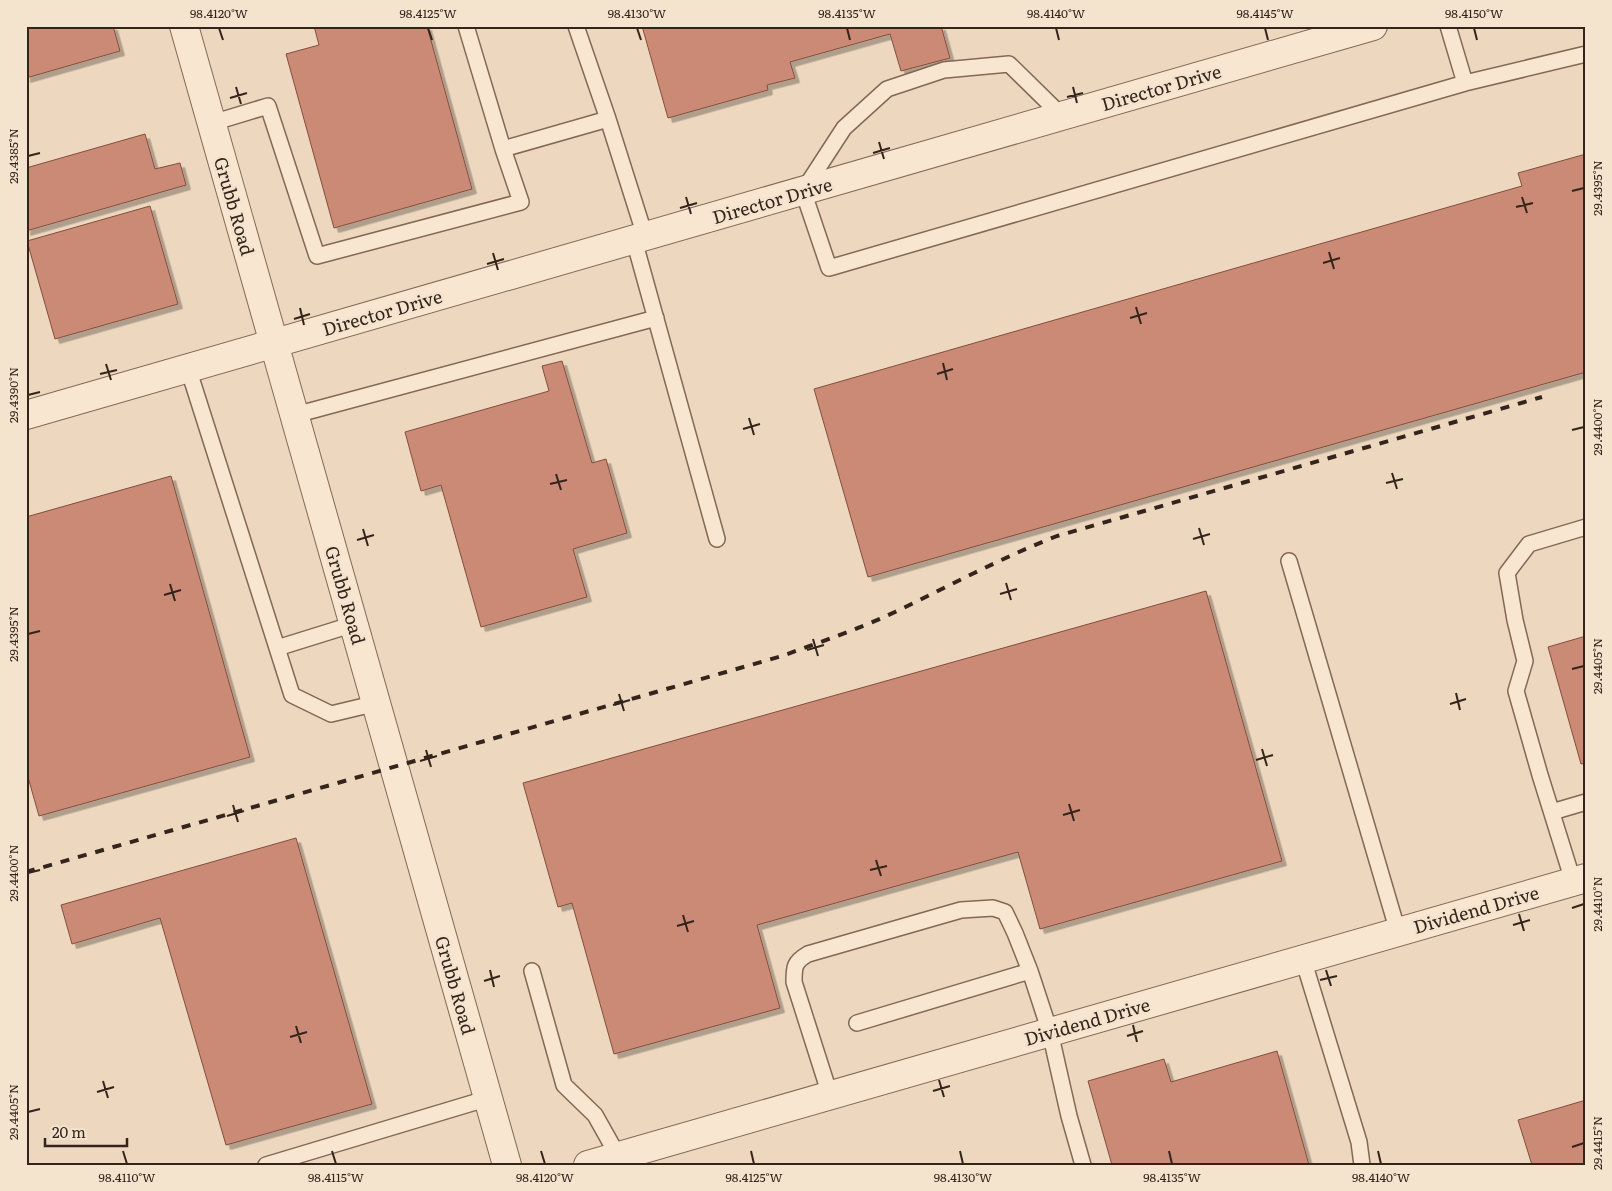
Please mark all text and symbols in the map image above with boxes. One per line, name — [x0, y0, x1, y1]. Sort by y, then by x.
text: 98.4120°W — [190, 4, 248, 22]
text: 98.4125°W — [399, 4, 457, 22]
text: 98.4130°W — [608, 4, 666, 22]
text: 98.4135°W — [818, 4, 876, 22]
text: 98.4140°W — [1027, 4, 1085, 22]
text: 98.4145°W — [1236, 4, 1294, 22]
text: 98.4150°W — [1445, 4, 1503, 22]
street label: Director Drive — [1098, 57, 1224, 117]
text: 29.4385°N — [4, 128, 22, 184]
street label: Grubb Road — [208, 153, 262, 259]
text: 29.4395°N — [1588, 160, 1606, 216]
street label: Director Drive — [709, 170, 835, 230]
street label: Director Drive — [319, 282, 445, 342]
text: 29.4390°N — [4, 367, 22, 423]
text: 29.4400°N — [1588, 399, 1606, 455]
street label: Grubb Road — [319, 542, 373, 648]
text: 29.4395°N — [4, 606, 22, 662]
text: 29.4405°N — [1588, 638, 1606, 694]
text: 29.4400°N — [4, 845, 22, 901]
text: 29.4410°N — [1588, 877, 1606, 931]
street label: Dividend Drive — [1410, 878, 1542, 940]
street label: Grubb Road — [429, 932, 483, 1038]
street label: Dividend Drive — [1021, 990, 1153, 1052]
text: 29.4405°N — [4, 1084, 22, 1140]
scale bar — [45, 1116, 128, 1148]
text: 29.4415°N — [1588, 1116, 1606, 1170]
text: 20 m — [52, 1120, 86, 1143]
text: 98.4110°W — [99, 1168, 155, 1186]
text: 98.4115°W — [308, 1168, 364, 1186]
text: 98.4120°W — [516, 1168, 574, 1186]
text: 98.4125°W — [725, 1168, 783, 1186]
text: 98.4130°W — [934, 1168, 992, 1186]
text: 98.4135°W — [1143, 1168, 1201, 1186]
text: 98.4140°W — [1352, 1168, 1410, 1186]

